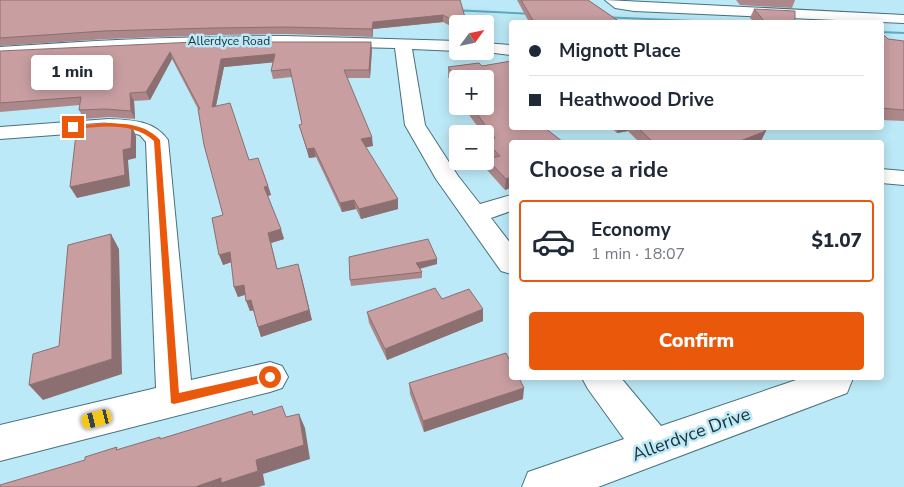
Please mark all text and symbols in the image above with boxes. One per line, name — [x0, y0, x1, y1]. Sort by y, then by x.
north arrow — [449, 15, 494, 60]
map controls — [449, 15, 494, 170]
street label: Allerdyce Road — [188, 33, 270, 49]
text: Mignott Place — [559, 38, 681, 64]
callout: 1 min — [32, 54, 114, 90]
text: 1 min — [51, 61, 93, 83]
button: + — [449, 70, 494, 115]
text: Heathwood Drive — [559, 87, 714, 113]
route end — [62, 116, 84, 138]
button: − — [449, 125, 494, 170]
text: Choose a ride — [529, 155, 668, 185]
text: Economy — [591, 217, 671, 243]
icon: car — [531, 219, 576, 264]
text: $1.07 — [811, 228, 862, 254]
text: 1 min · 18:07 — [591, 243, 685, 265]
button: Confirm — [529, 312, 864, 370]
route start — [259, 366, 281, 388]
street label: Allerdyce Drive — [629, 401, 753, 467]
car — [80, 408, 113, 430]

